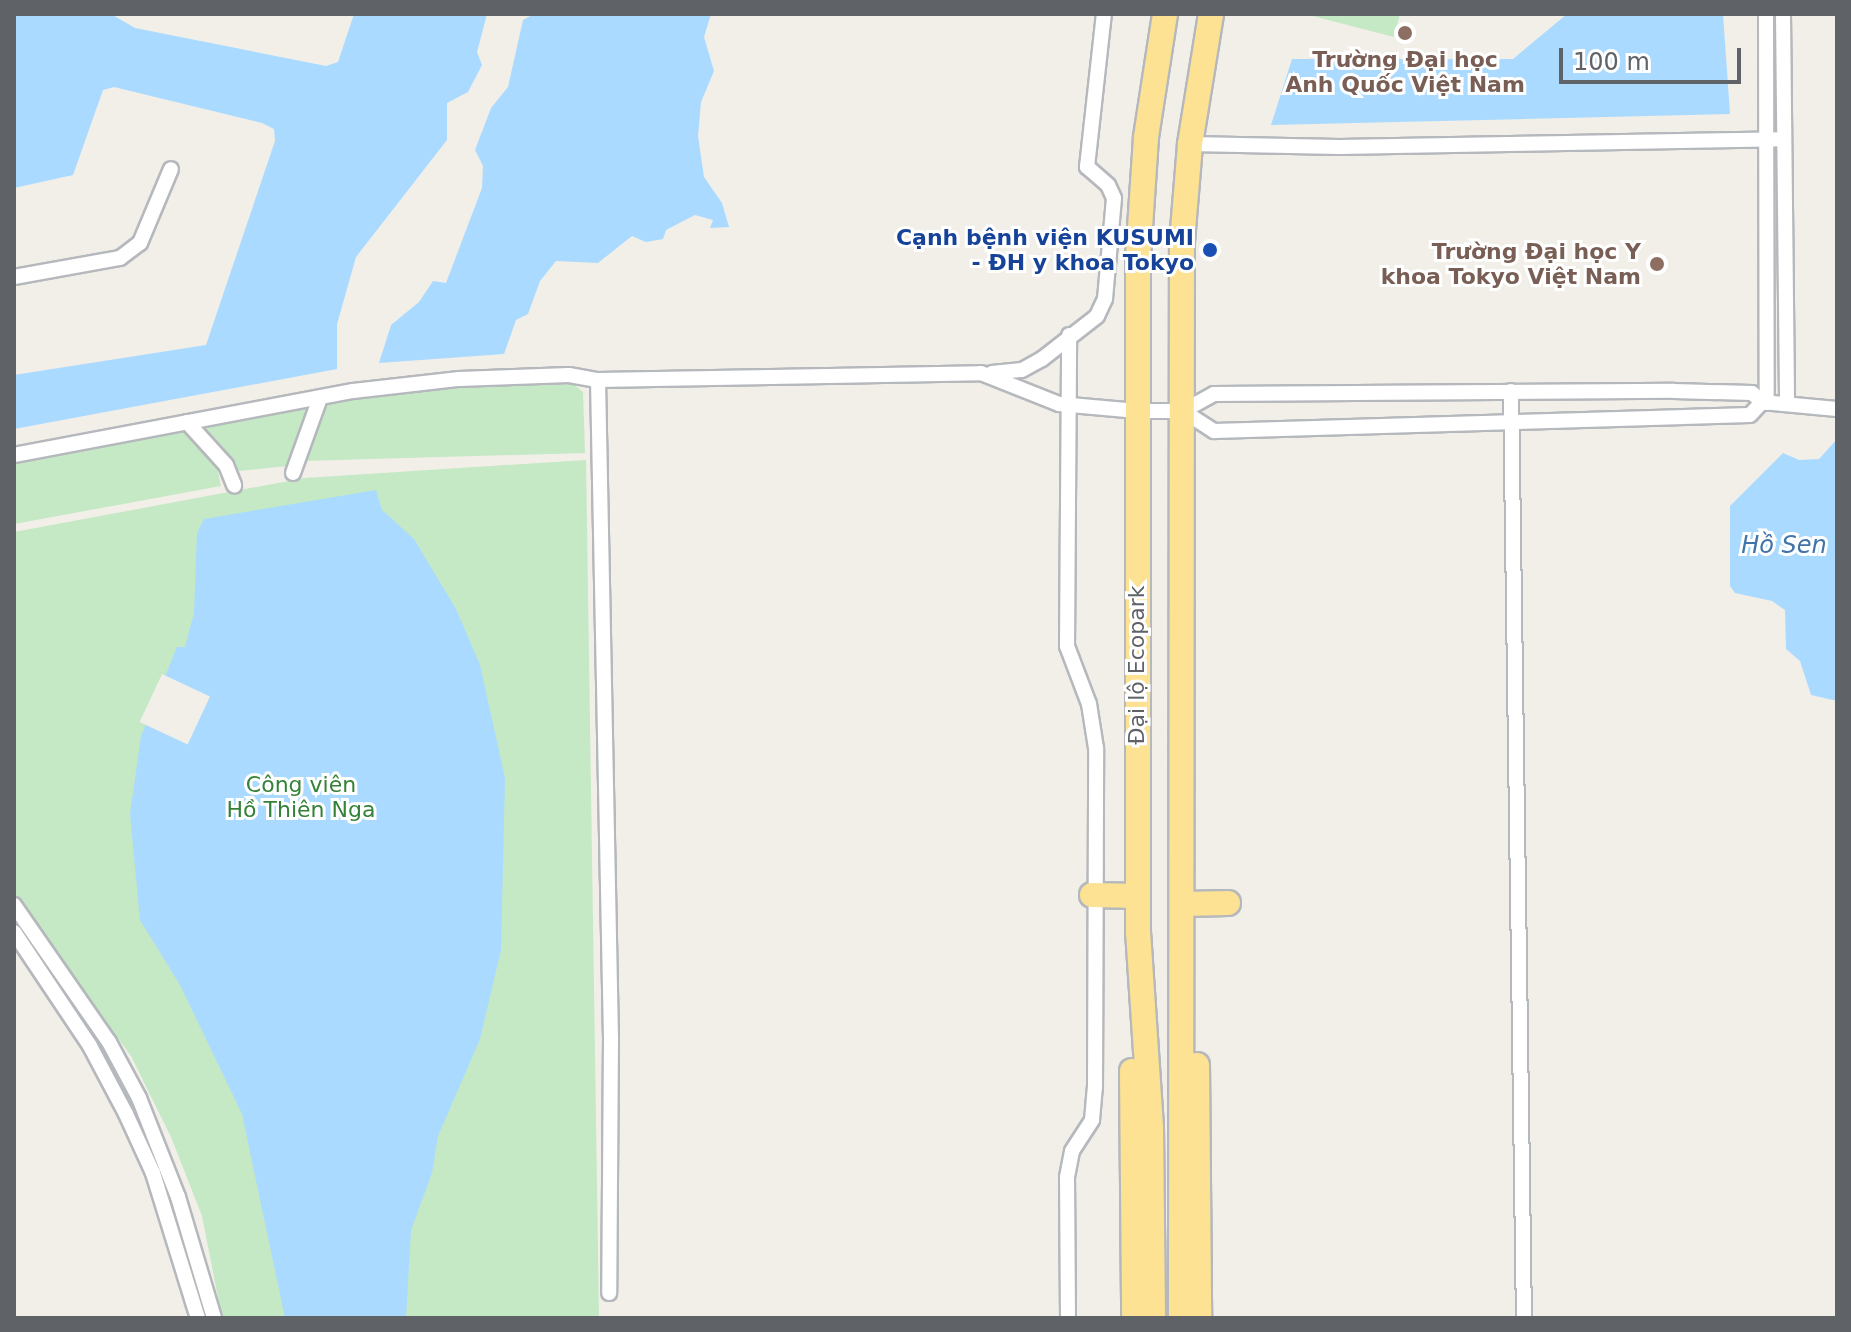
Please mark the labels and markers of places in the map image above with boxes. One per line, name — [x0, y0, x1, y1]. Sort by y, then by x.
marker: Trường Đại học Anh Quốc Việt Nam — [1396, 24, 1414, 42]
place label: Trường Đại học Anh Quốc Việt Nam — [1285, 46, 1525, 98]
place label: Cạnh bệnh viện KUSUMI - ĐH y khoa Tokyo — [896, 224, 1194, 276]
place label: Trường Đại học Y khoa Tokyo Việt Nam — [1381, 238, 1641, 290]
marker: Cạnh bệnh viện KUSUMI - ĐH y khoa Tokyo — [1201, 241, 1219, 259]
marker: Trường Đại học Y khoa Tokyo Việt Nam — [1648, 255, 1666, 273]

